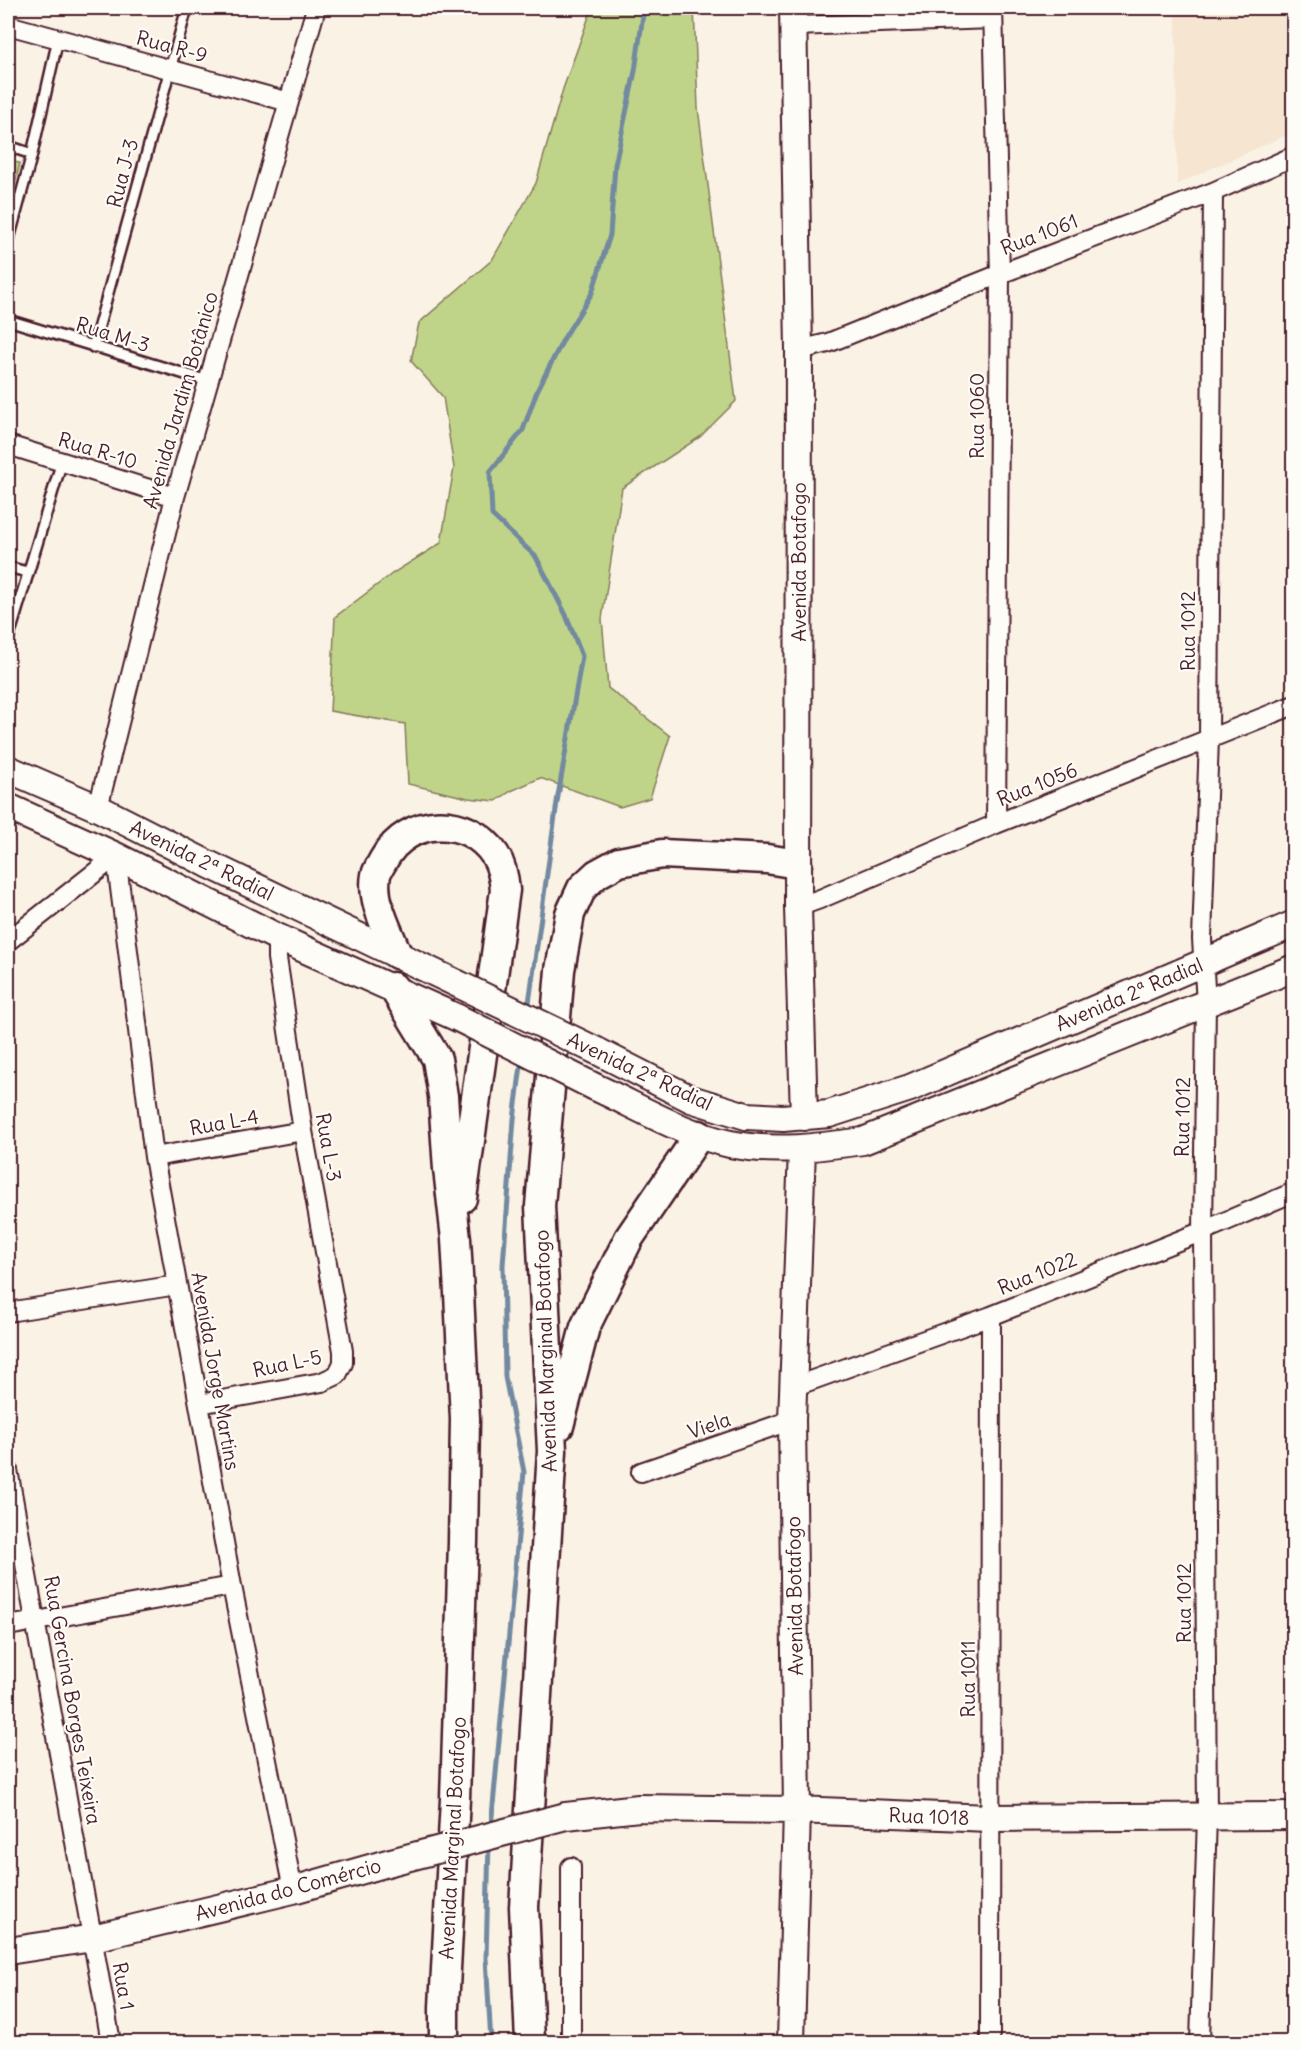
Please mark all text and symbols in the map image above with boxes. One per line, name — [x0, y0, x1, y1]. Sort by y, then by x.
street label: Rua R-9 — [134, 25, 210, 67]
street label: Rua J-3 — [101, 136, 143, 210]
street label: Rua 1061 — [997, 208, 1081, 260]
street label: Avenida Jardim Botânico — [137, 288, 223, 512]
street label: Rua M-3 — [73, 311, 153, 357]
street label: Rua 1060 — [964, 373, 989, 459]
street label: Rua R-10 — [55, 426, 141, 474]
street label: Avenida Botafogo — [786, 482, 811, 642]
street label: Rua 1012 — [1175, 591, 1200, 671]
street label: Rua 1056 — [993, 757, 1081, 811]
street label: Avenida 2ª Radial — [126, 814, 278, 906]
street label: Avenida 2ª Radial — [1052, 952, 1206, 1036]
street label: Avenida 2ª Radial — [563, 1026, 717, 1116]
street label: Rua 1012 — [1169, 1077, 1195, 1157]
street label: Rua L-4 — [187, 1104, 261, 1140]
street label: Rua L-3 — [311, 1111, 347, 1183]
street label: Avenida Marginal Botafogo — [528, 1229, 562, 1473]
street label: Rua 1022 — [994, 1246, 1080, 1300]
street label: Avenida Jorge Martins — [186, 1270, 246, 1472]
street label: Rua L-5 — [250, 1344, 324, 1382]
street label: Viela — [684, 1406, 734, 1444]
street label: Avenida Botafogo — [780, 1516, 808, 1676]
street label: Rua 1012 — [1171, 1563, 1196, 1643]
street label: Rua Gercina Borges Teixeira — [39, 1574, 107, 1826]
street label: Rua 1011 — [955, 1640, 980, 1718]
street label: Avenida Marginal Botafogo — [433, 1716, 471, 1960]
street label: Rua 1018 — [888, 1802, 970, 1830]
street label: Avenida do Comércio — [192, 1852, 384, 1926]
street label: Rua 1 — [107, 1960, 141, 2012]

